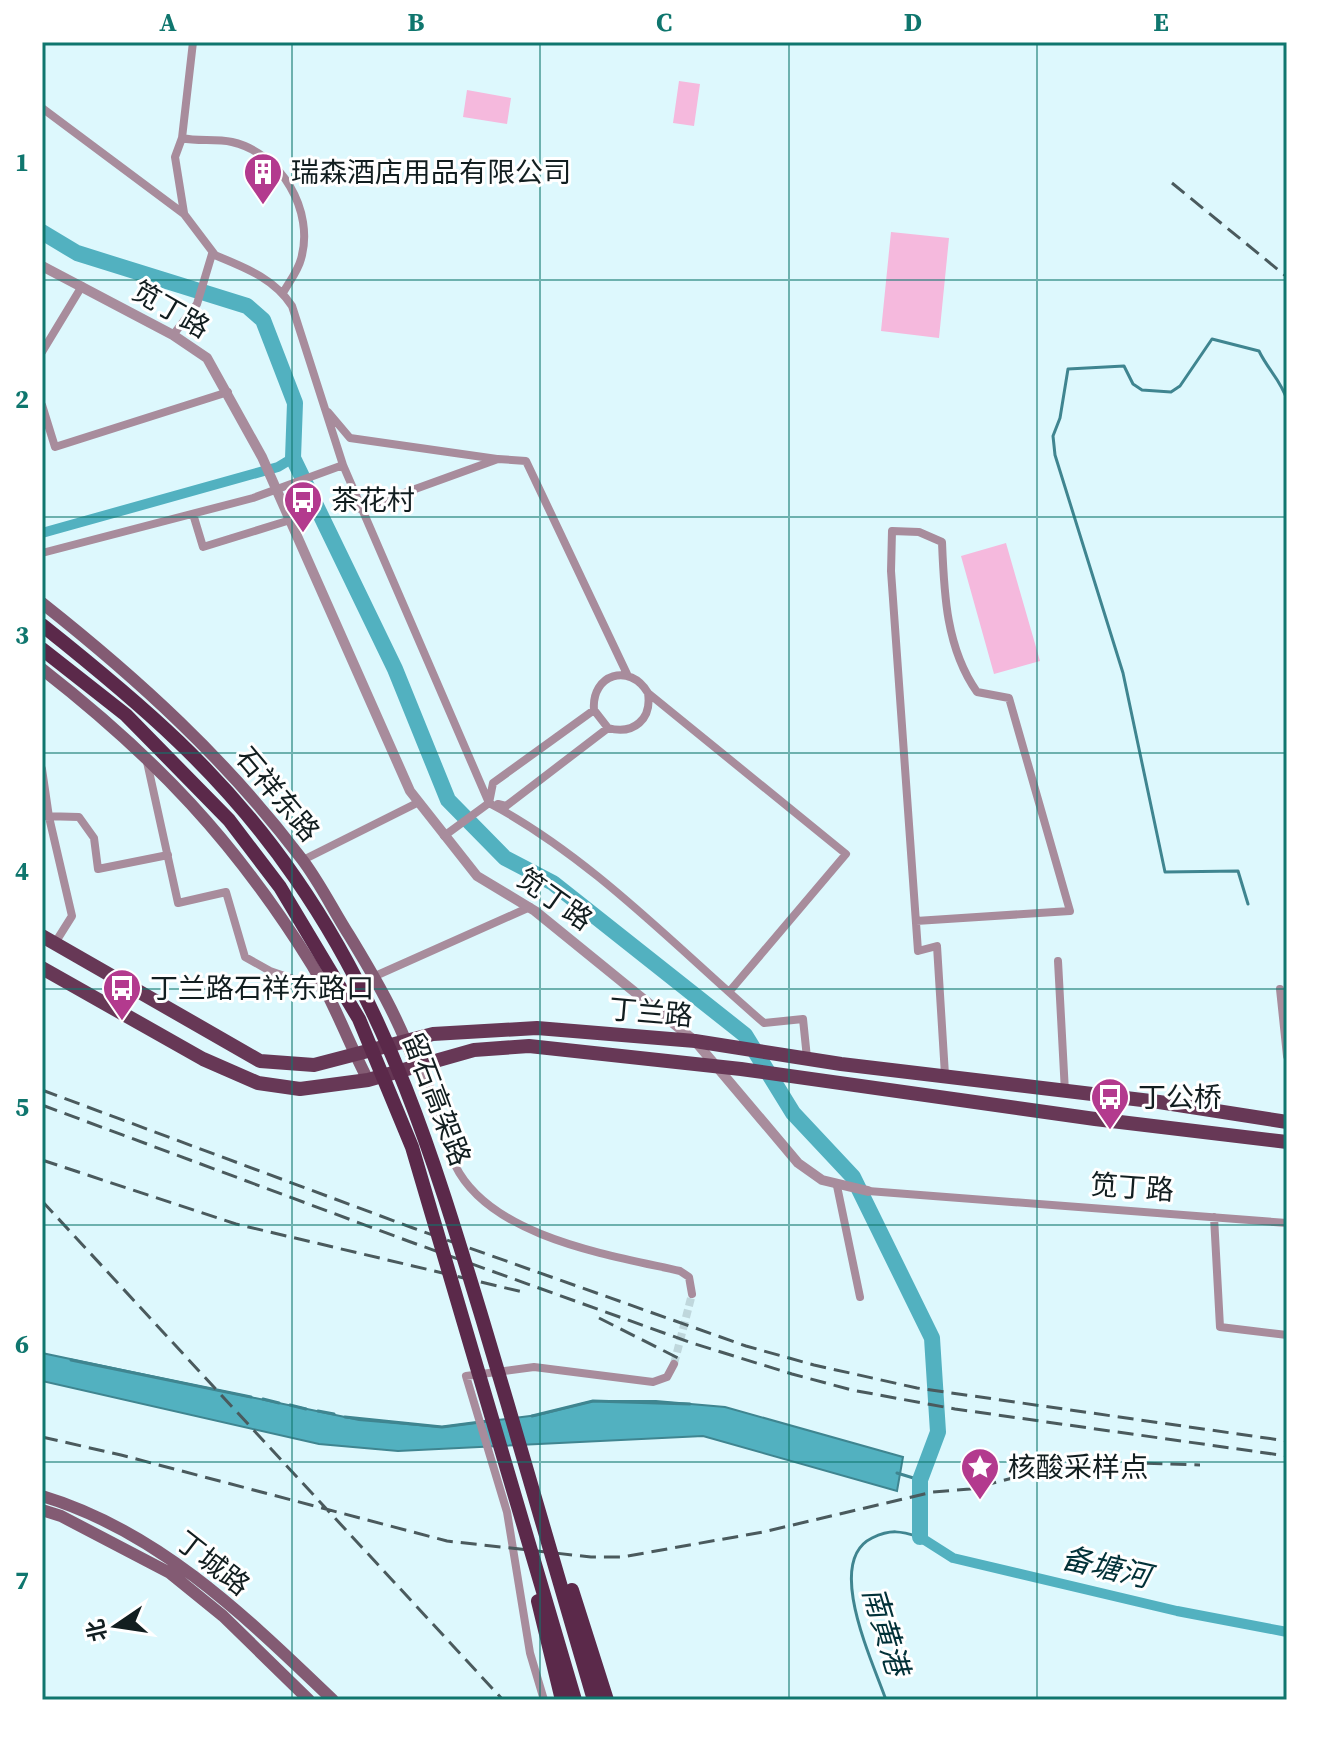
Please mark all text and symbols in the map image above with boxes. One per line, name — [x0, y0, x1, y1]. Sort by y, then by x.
text: A — [159, 4, 177, 40]
text: B — [408, 4, 425, 40]
text: C — [656, 4, 672, 40]
text: D — [904, 4, 922, 40]
text: E — [1153, 4, 1169, 40]
text: 1 — [15, 144, 29, 180]
building icon: 瑞森酒店用品有限公司 — [242, 151, 284, 206]
place label: 瑞森酒店用品有限公司 — [291, 153, 571, 191]
street label: 笕丁路 — [125, 272, 217, 346]
text: 2 — [15, 381, 29, 417]
bus stop icon: 茶花村 — [282, 479, 324, 534]
place label: 茶花村 — [331, 481, 415, 519]
text: 3 — [15, 617, 29, 653]
street label: 石祥东路 — [227, 739, 329, 849]
text: 4 — [15, 853, 29, 889]
street label: 笕丁路 — [510, 859, 600, 939]
bus stop icon: 丁兰路石祥东路口 — [101, 967, 143, 1022]
place label: 丁兰路石祥东路口 — [150, 969, 374, 1007]
street label: 丁兰路 — [607, 989, 695, 1035]
street label: 留石高架路 — [394, 1027, 480, 1171]
bus stop icon: 丁公桥 — [1089, 1076, 1131, 1131]
place label: 丁公桥 — [1138, 1078, 1222, 1116]
text: 5 — [15, 1089, 29, 1125]
street label: 笕丁路 — [1089, 1165, 1175, 1209]
text: 6 — [15, 1326, 29, 1362]
place icon: 核酸采样点 — [959, 1446, 1001, 1501]
place label: 核酸采样点 — [1008, 1448, 1148, 1486]
street label: 丁城路 — [168, 1522, 258, 1604]
water label: 备塘河 — [1058, 1537, 1159, 1598]
text: 7 — [15, 1562, 29, 1598]
water label: 南黄港 — [853, 1582, 920, 1684]
north arrow — [76, 1586, 156, 1666]
text: 北 — [79, 1616, 114, 1645]

